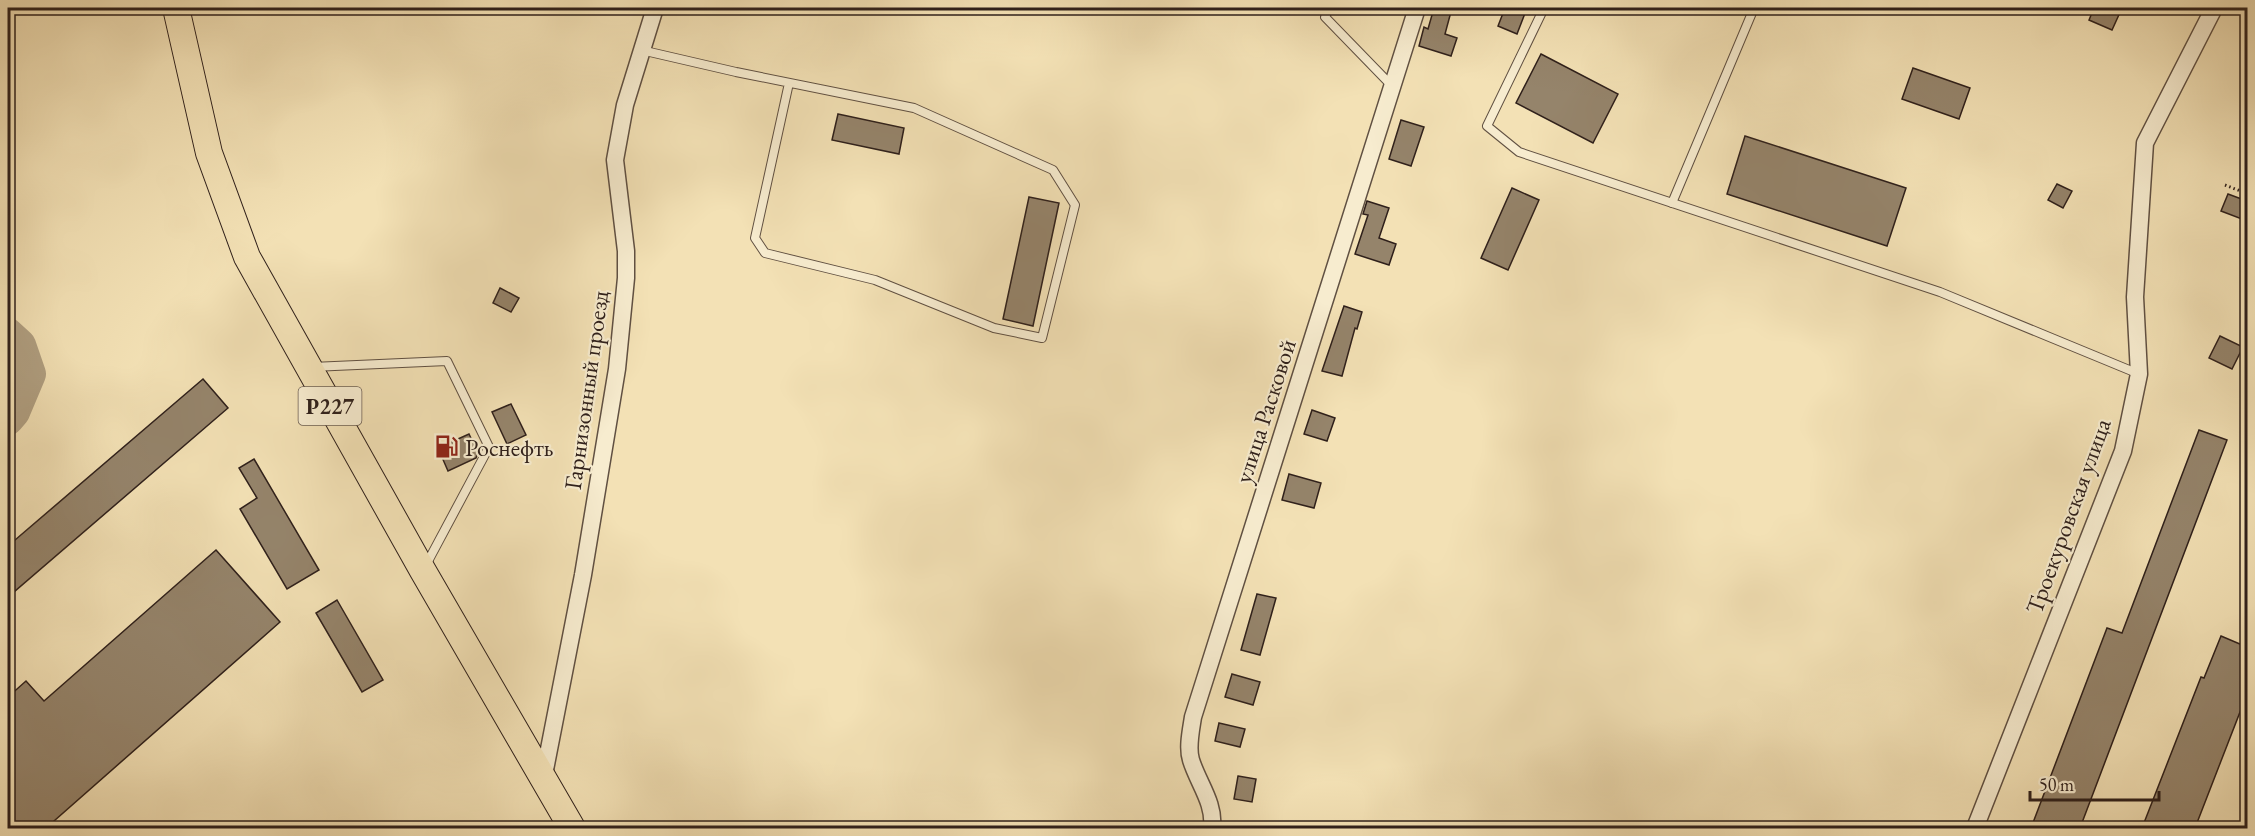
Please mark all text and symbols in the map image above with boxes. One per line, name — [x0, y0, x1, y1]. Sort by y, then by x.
street label: Гарнизонный проезд — [557, 288, 615, 492]
street label: улица Расковой — [1227, 335, 1303, 487]
road number: Р227 — [298, 387, 362, 425]
street label: Троекуровская улица — [2018, 414, 2118, 618]
place label: Роснефть — [465, 432, 554, 463]
fuel station icon: Роснефть — [434, 434, 460, 460]
scale bar — [2030, 764, 2159, 802]
text: 50 m — [2039, 773, 2074, 796]

